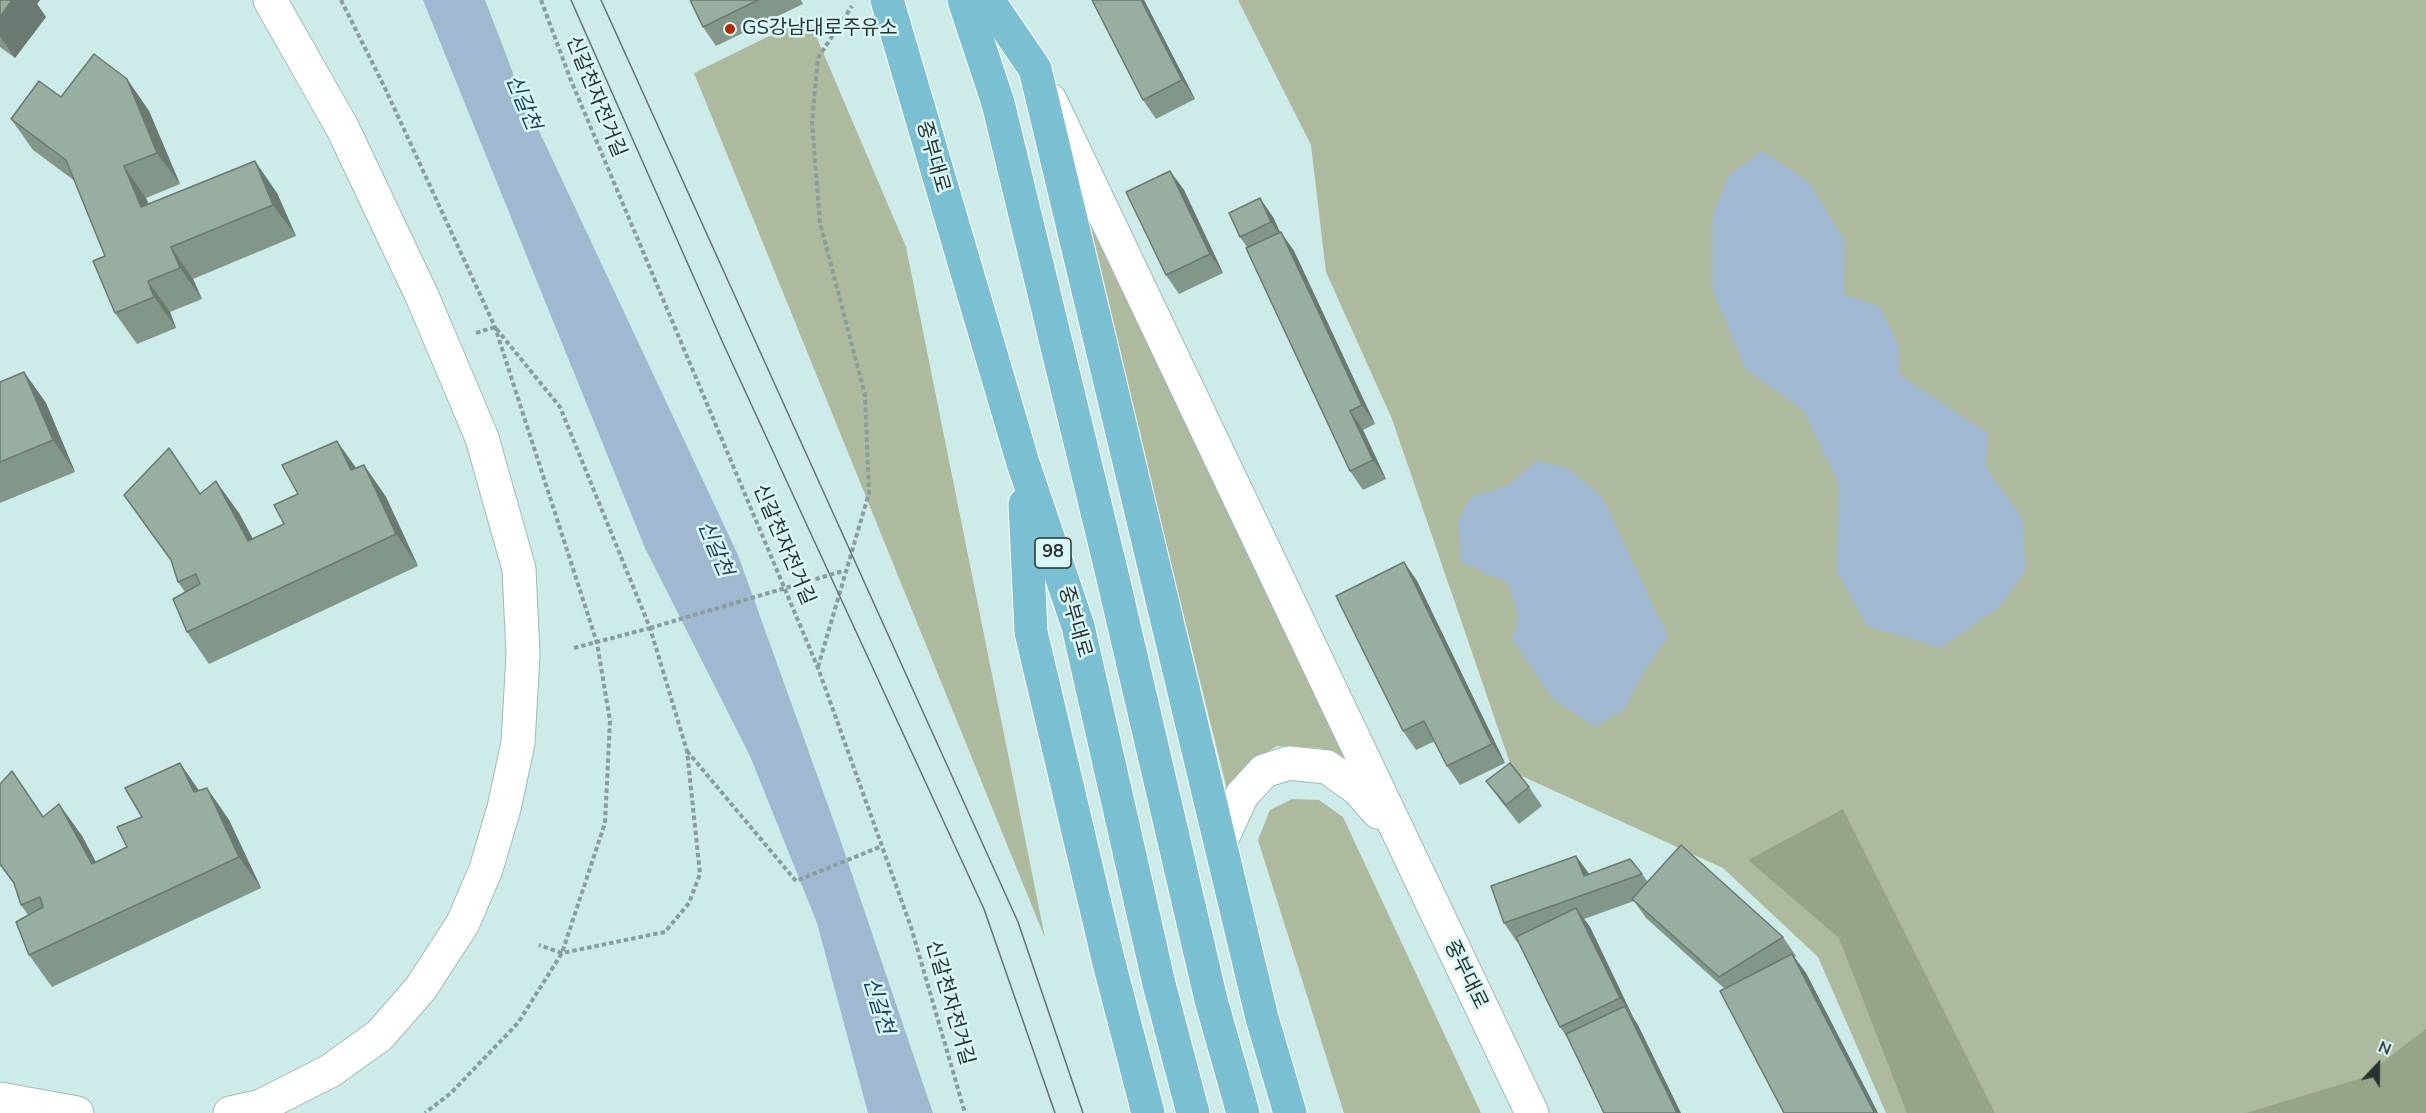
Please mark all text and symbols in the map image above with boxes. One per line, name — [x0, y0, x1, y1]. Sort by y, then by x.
place label: GS강남대로주유소 — [742, 17, 898, 41]
marker: GS강남대로주유소 — [723, 22, 737, 36]
street label: 신갈천자전거길 — [560, 33, 630, 161]
water label: 신갈천 — [499, 71, 545, 135]
street label: 중부대로 — [910, 118, 954, 196]
street label: 신갈천자전거길 — [747, 481, 819, 609]
water label: 신갈천 — [691, 517, 737, 581]
road number: 98 — [1035, 538, 1071, 568]
street label: 중부대로 — [1052, 583, 1096, 661]
street label: 중부대로 — [1438, 937, 1492, 1013]
street label: 신갈천자전거길 — [920, 938, 978, 1068]
water label: 신갈천 — [856, 975, 898, 1037]
north arrow — [2348, 1035, 2408, 1095]
text: N — [2375, 1036, 2394, 1061]

